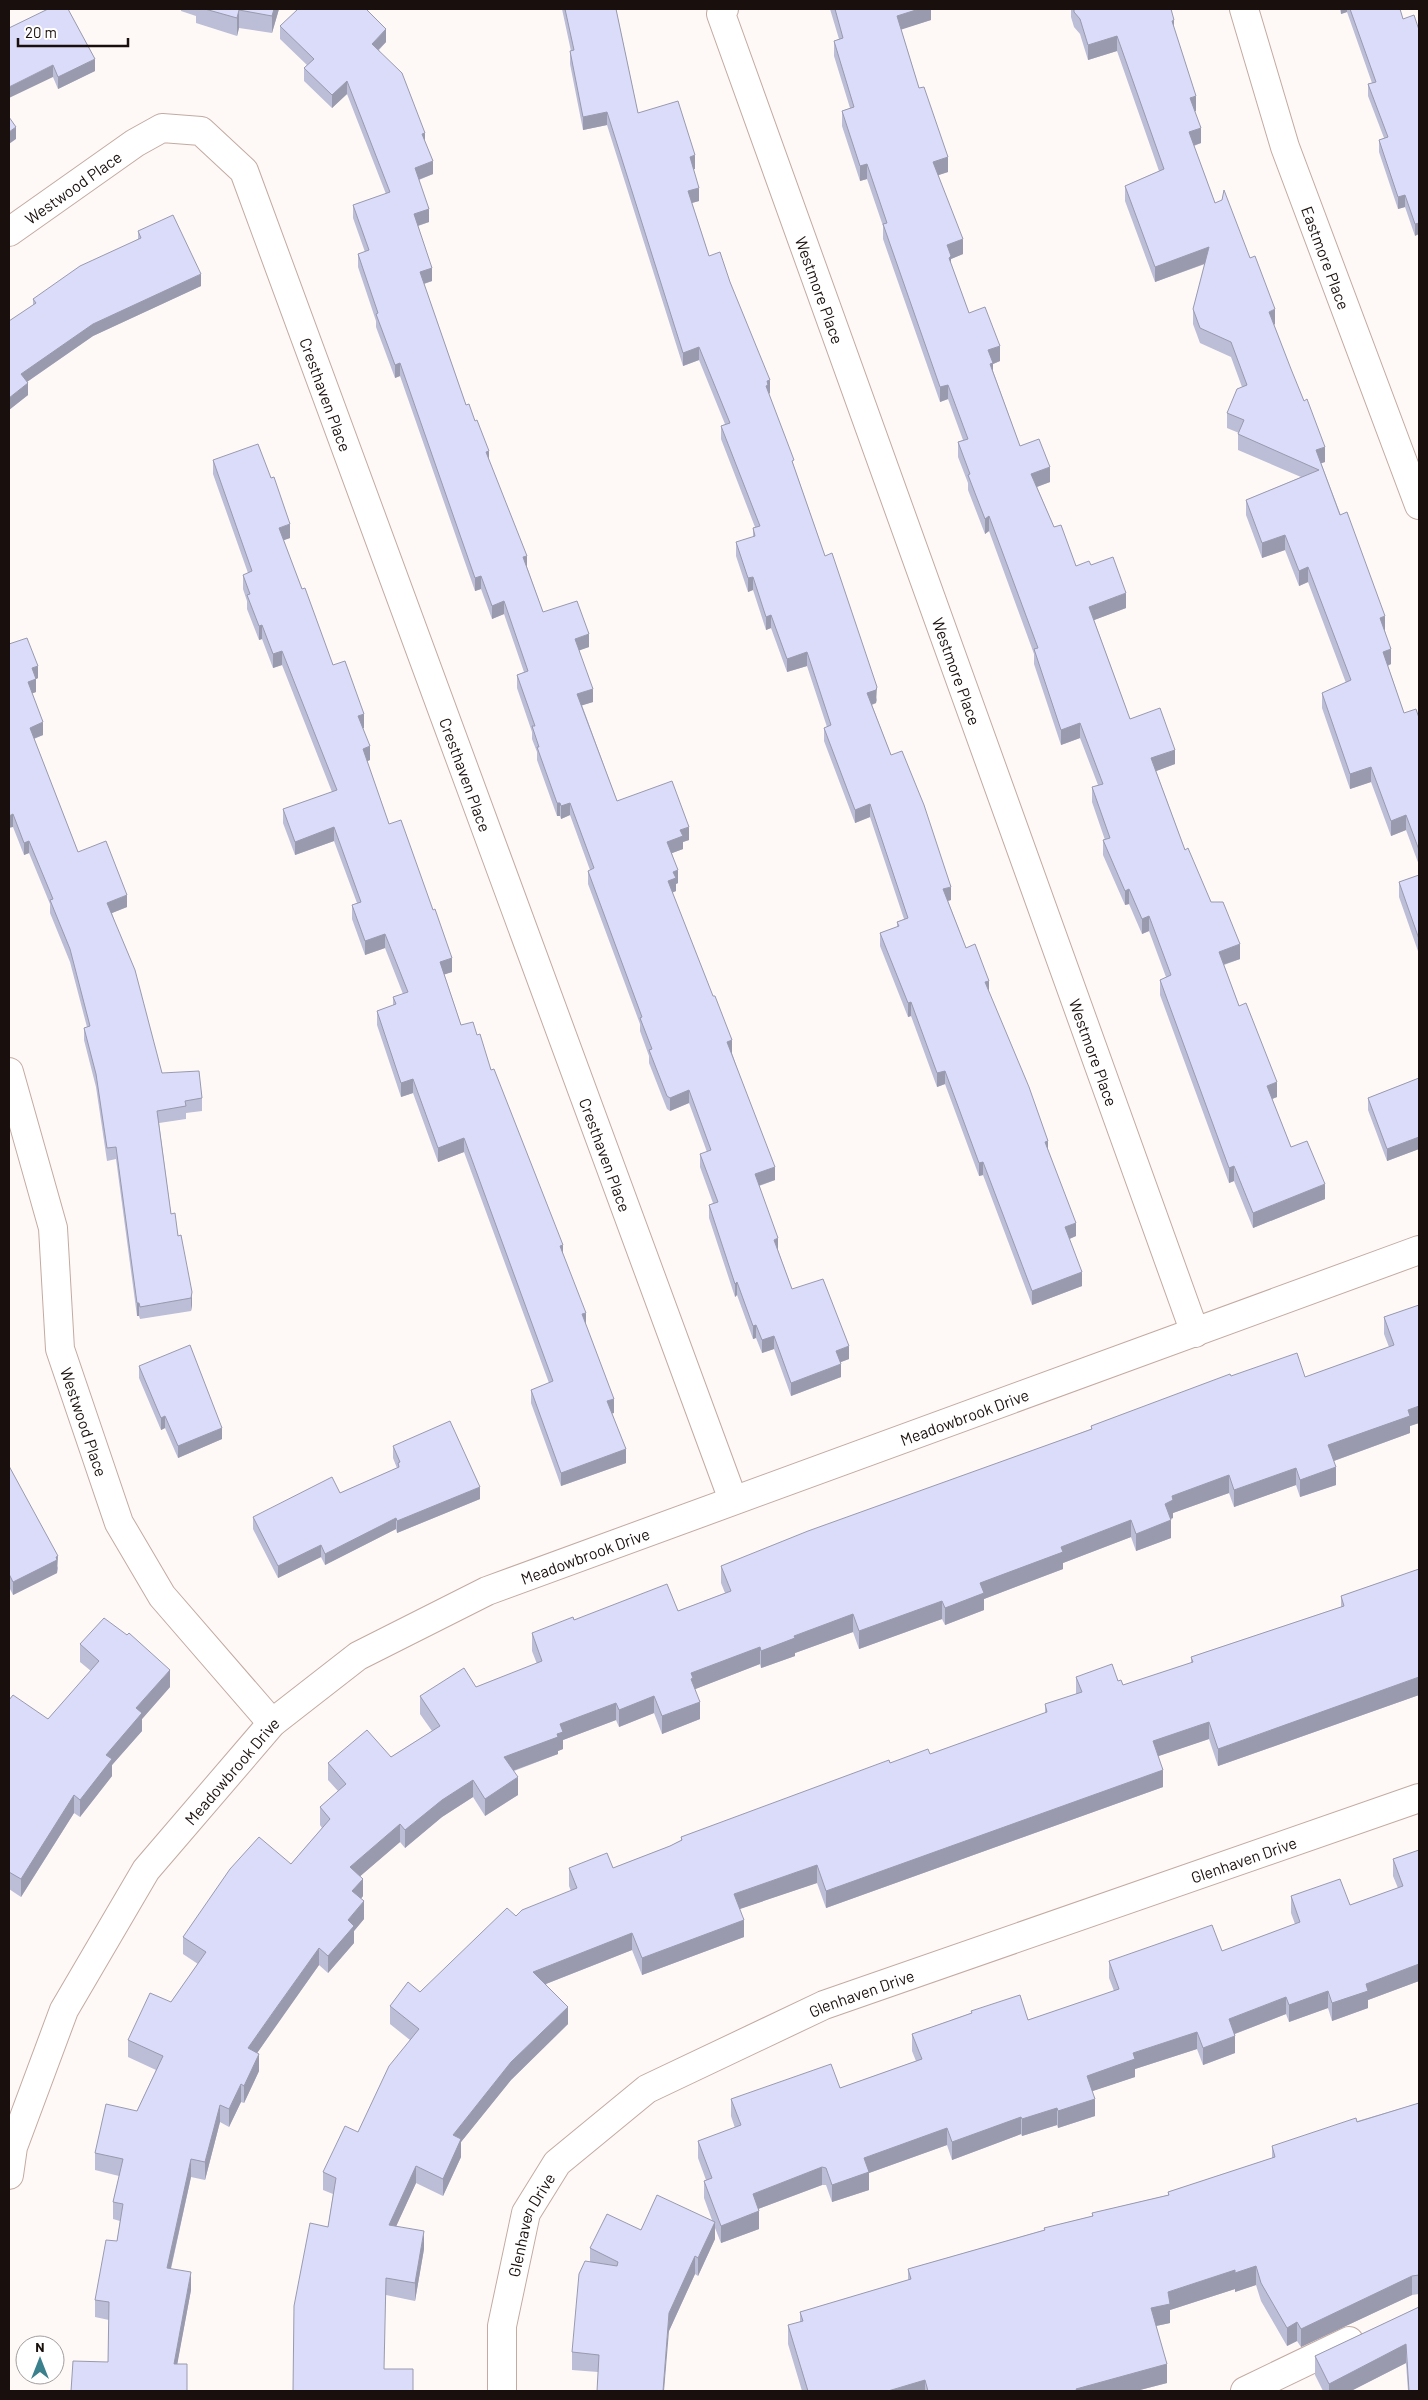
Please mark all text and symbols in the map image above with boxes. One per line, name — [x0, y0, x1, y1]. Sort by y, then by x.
scale bar — [18, 15, 128, 47]
text: 20 m — [25, 23, 57, 41]
street label: Westwood Place — [21, 146, 125, 228]
street label: Eastmore Place — [1298, 203, 1354, 312]
street label: Westmore Place — [792, 234, 848, 346]
street label: Cresthaven Place — [297, 335, 356, 454]
street label: Westmore Place — [929, 615, 985, 727]
street label: Cresthaven Place — [436, 715, 496, 834]
street label: Westmore Place — [1066, 996, 1122, 1108]
street label: Cresthaven Place — [576, 1095, 636, 1214]
street label: Westwood Place — [57, 1365, 112, 1479]
street label: Meadowbrook Drive — [897, 1384, 1031, 1449]
street label: Meadowbrook Drive — [518, 1523, 652, 1587]
street label: Meadowbrook Drive — [180, 1712, 282, 1828]
street label: Glenhaven Drive — [1188, 1832, 1299, 1886]
street label: Glenhaven Drive — [805, 1965, 916, 2021]
street label: Glenhaven Drive — [503, 2169, 558, 2278]
north arrow — [15, 2335, 65, 2385]
text: N — [35, 2338, 45, 2355]

